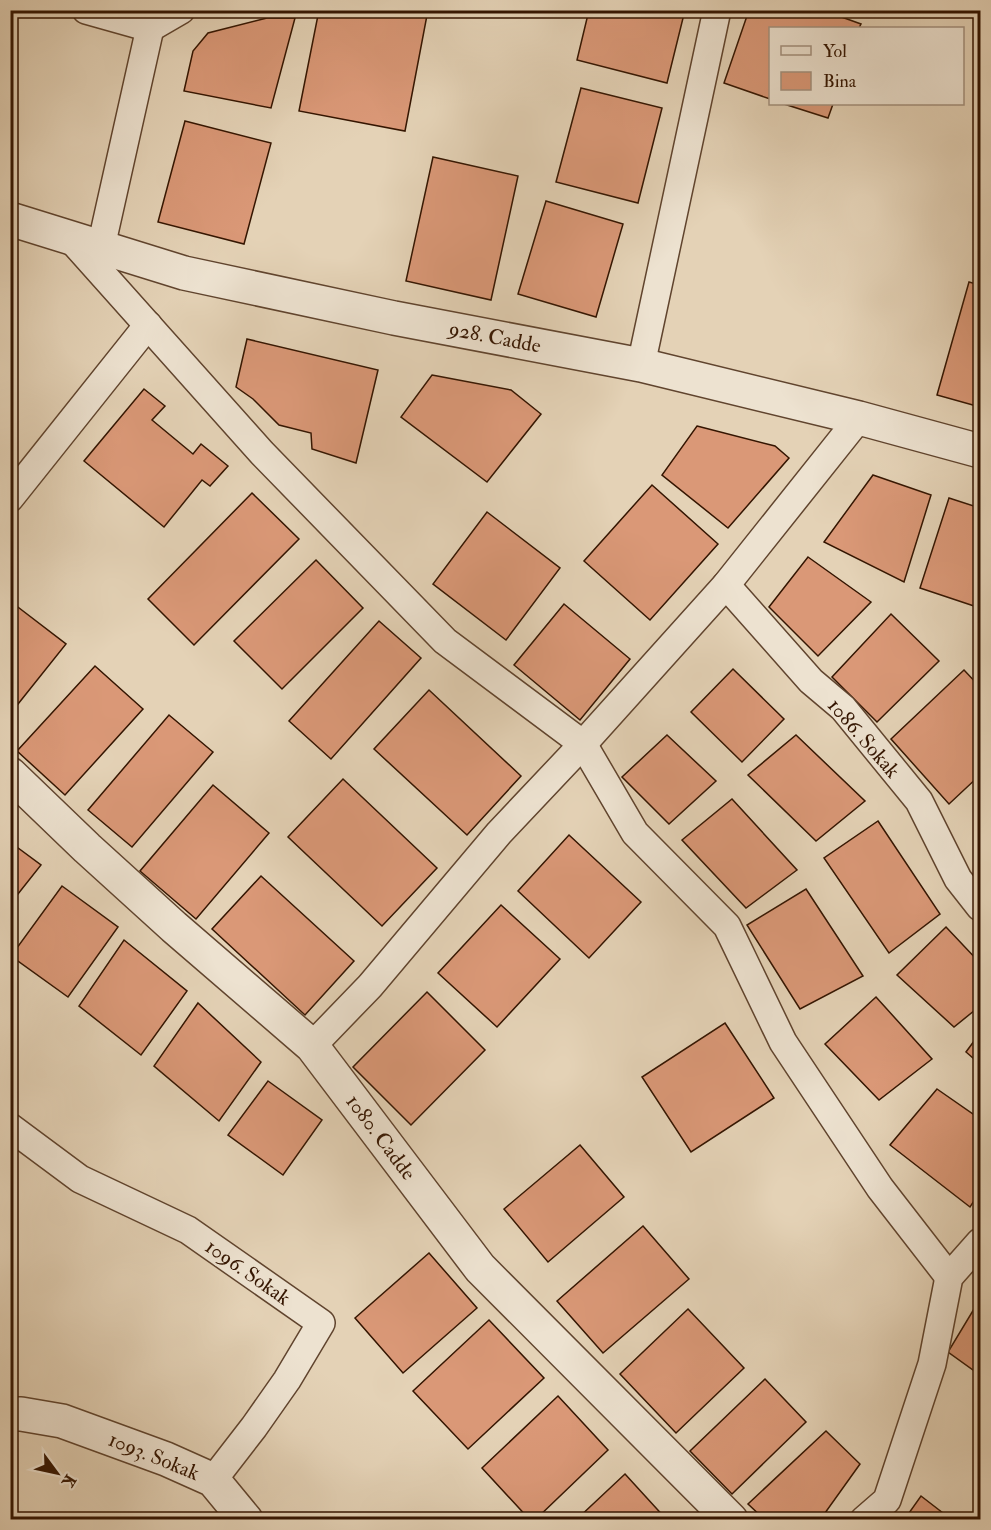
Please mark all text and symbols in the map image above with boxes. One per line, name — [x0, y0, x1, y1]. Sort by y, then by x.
legend — [769, 27, 964, 105]
text: Yol — [823, 40, 847, 63]
text: Bina — [823, 70, 857, 93]
street label: 928. Cadde — [445, 315, 543, 360]
street label: 1086. Sokak — [822, 693, 906, 784]
street label: 1080. Cadde — [340, 1089, 422, 1186]
street label: 1096. Sokak — [200, 1233, 296, 1312]
street label: 1093. Sokak — [104, 1426, 203, 1487]
north arrow — [27, 1443, 87, 1503]
text: K — [57, 1470, 80, 1491]

